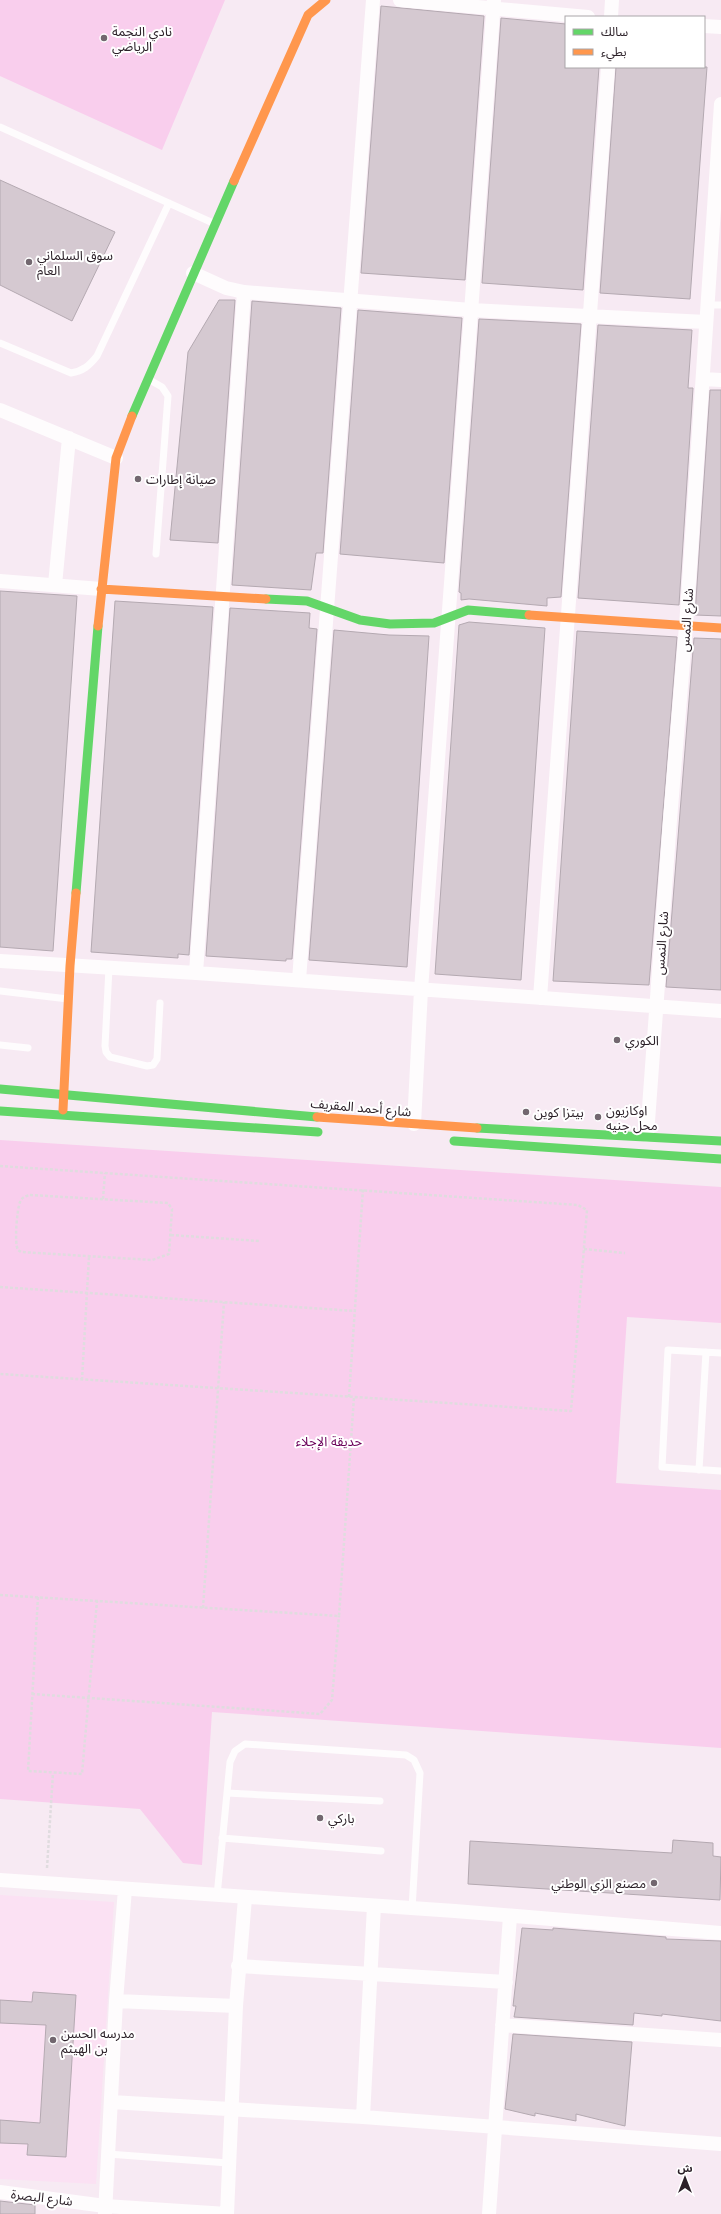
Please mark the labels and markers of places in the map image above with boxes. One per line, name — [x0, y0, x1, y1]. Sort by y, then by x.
place label: نادي النجمة الرياضي — [112, 23, 172, 57]
marker: نادي النجمة الرياضي — [99, 33, 109, 43]
place label: سوق السلماني العام — [37, 247, 113, 280]
marker: سوق السلماني العام — [24, 257, 34, 267]
place label: صيانة إطارات — [146, 471, 216, 489]
marker: صيانة إطارات — [133, 474, 143, 484]
place label: الكوري — [625, 1032, 659, 1051]
marker: الكوري — [612, 1035, 622, 1045]
place label: اوكازيون محل جنيه — [606, 1102, 658, 1134]
place label: بيتزا كوين — [534, 1104, 584, 1121]
marker: بيتزا كوين — [521, 1107, 531, 1117]
marker: اوكازيون محل جنيه — [593, 1112, 603, 1122]
place label: باركي — [328, 1810, 354, 1829]
marker: باركي — [315, 1813, 325, 1823]
place label: مصنع الزي الوطني — [551, 1875, 646, 1894]
marker: مصنع الزي الوطني — [649, 1878, 659, 1888]
place label: مدرسه الحسن بن الهيثم — [61, 2025, 135, 2059]
marker: مدرسه الحسن بن الهيثم — [48, 2035, 58, 2045]

